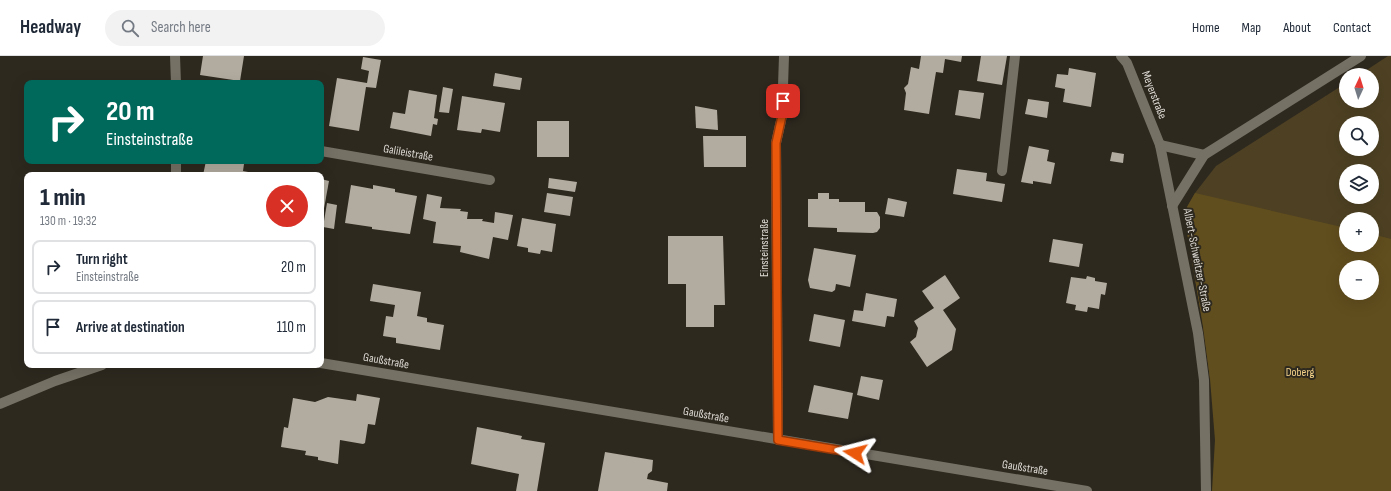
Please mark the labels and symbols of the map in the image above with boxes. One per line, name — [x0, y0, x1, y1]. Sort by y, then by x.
north arrow — [1339, 68, 1379, 108]
street label: Meyerstraße — [1138, 69, 1170, 121]
pin — [766, 84, 800, 118]
street label: Galileistraße — [382, 141, 434, 165]
street label: Albert-Schweitzer-Straße — [1179, 206, 1214, 313]
street label: Einsteinstraße — [757, 219, 772, 277]
street label: Gaußstraße — [362, 350, 410, 372]
park label: Doberg — [1286, 365, 1315, 380]
street label: Gaußstraße — [682, 404, 730, 426]
position arrow — [834, 432, 876, 474]
street label: Gaußstraße — [1001, 457, 1049, 479]

